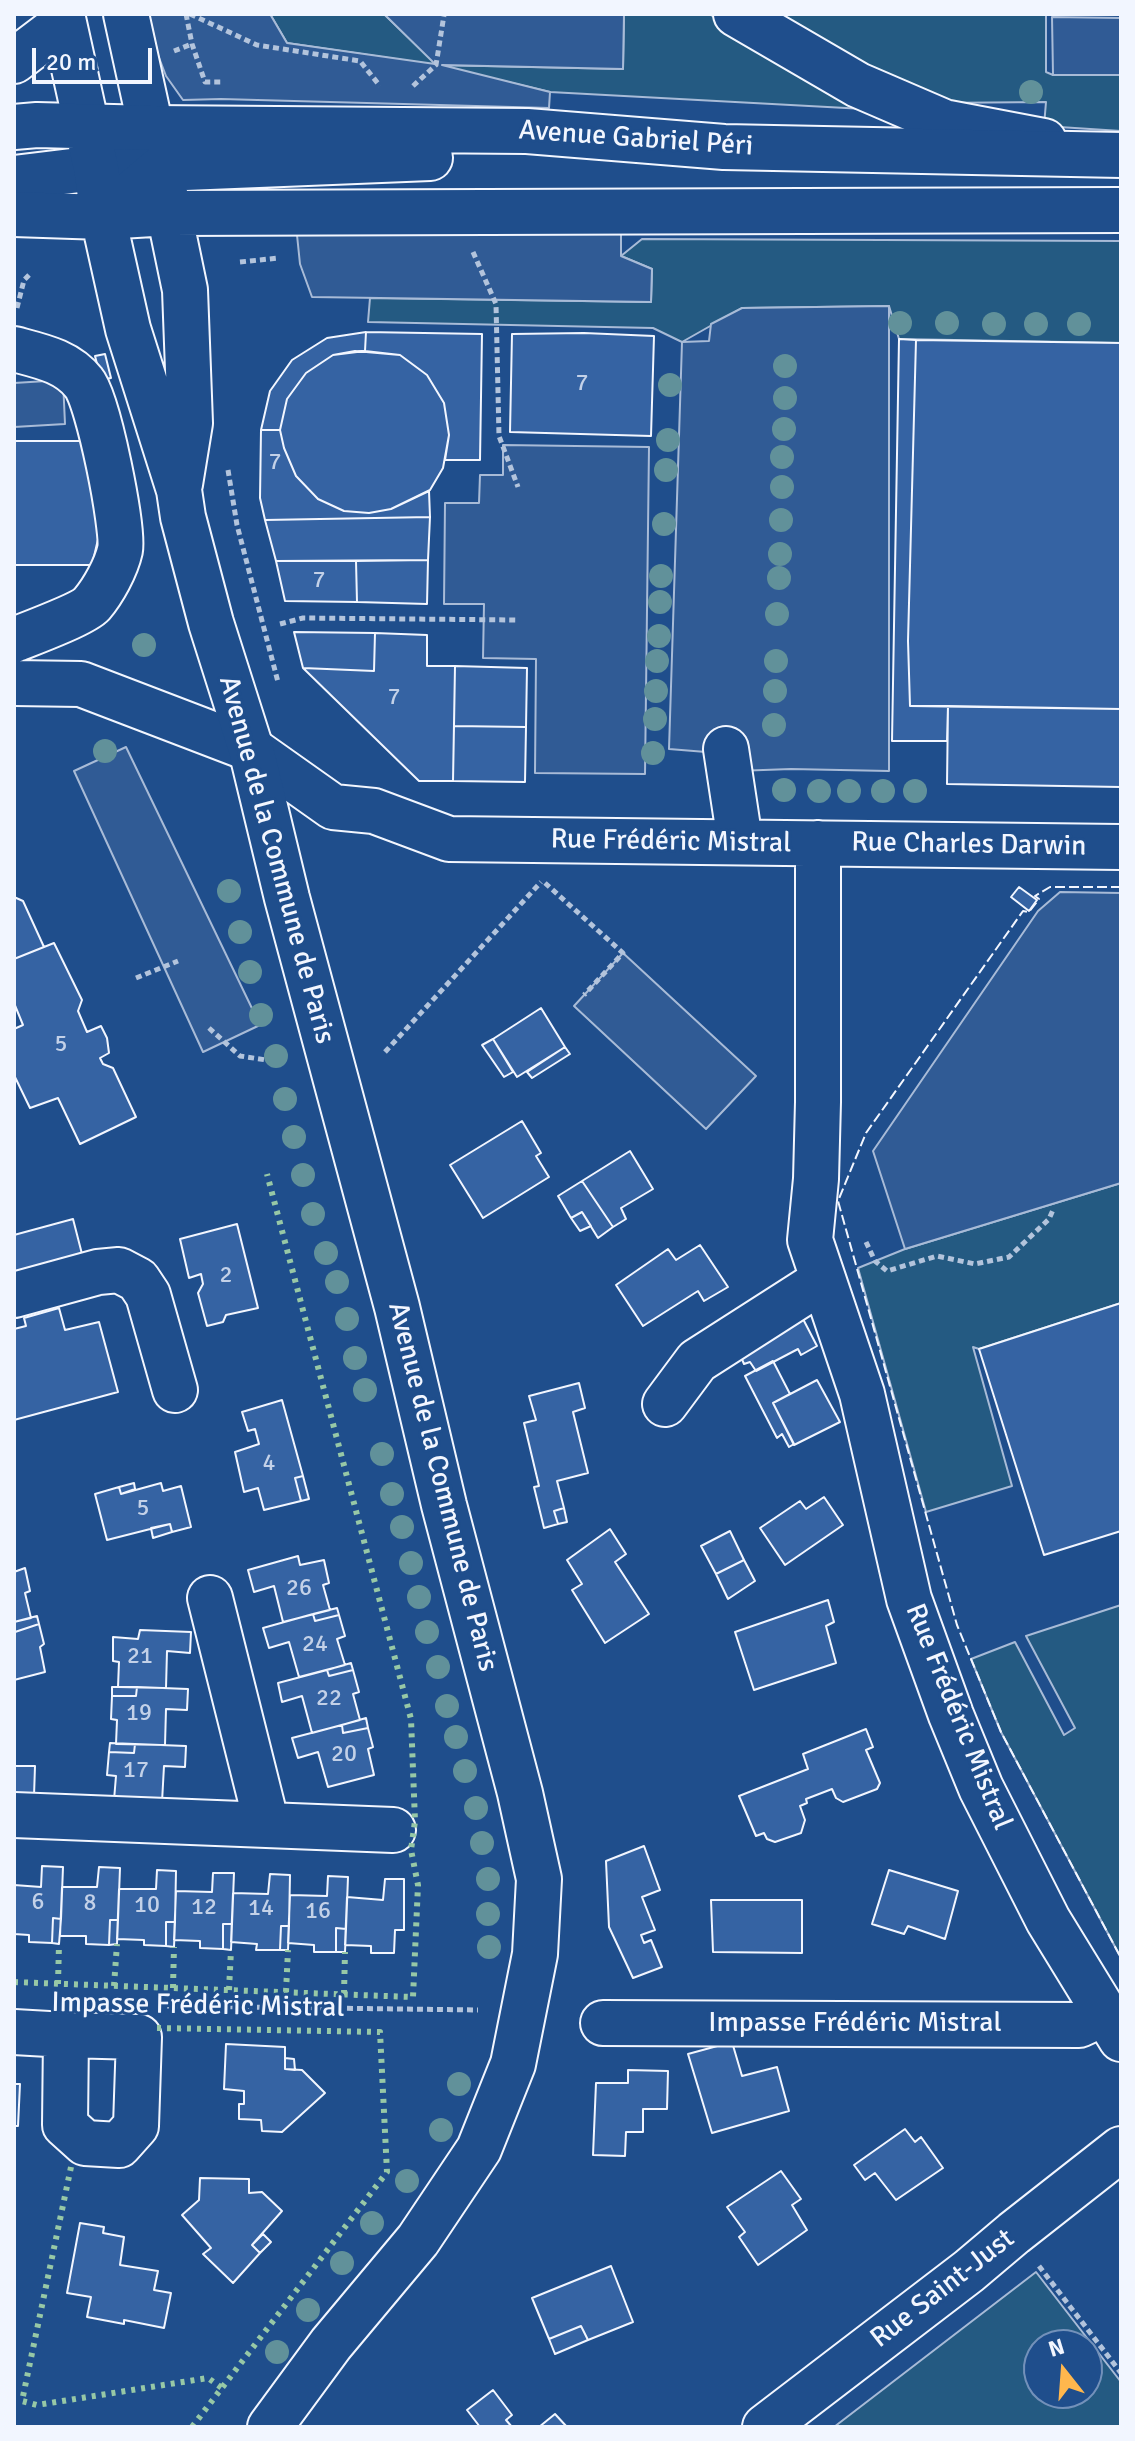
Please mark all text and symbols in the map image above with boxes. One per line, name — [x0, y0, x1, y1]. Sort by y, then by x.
scale bar — [36, 32, 156, 82]
text: 20 m — [46, 47, 96, 77]
street label: Avenue Gabriel Péri — [518, 114, 754, 164]
house number: 7 — [576, 370, 588, 398]
house number: 7 — [269, 449, 281, 477]
house number: 7 — [313, 567, 325, 595]
street label: Avenue de la Commune de Paris — [211, 673, 341, 1047]
house number: 7 — [388, 684, 400, 712]
street label: Rue Frédéric Mistral — [550, 823, 792, 861]
street label: Rue Charles Darwin — [851, 826, 1087, 864]
house number: 5 — [55, 1031, 67, 1059]
house number: 2 — [220, 1262, 232, 1290]
street label: Avenue de la Commune de Paris — [380, 1299, 504, 1675]
house number: 4 — [263, 1450, 275, 1478]
house number: 5 — [137, 1495, 149, 1523]
house number: 26 — [286, 1575, 312, 1603]
street label: Rue Frédéric Mistral — [897, 1599, 1019, 1835]
house number: 24 — [302, 1631, 328, 1659]
house number: 21 — [127, 1643, 153, 1671]
house number: 22 — [316, 1685, 342, 1713]
house number: 19 — [126, 1700, 152, 1728]
house number: 20 — [331, 1741, 357, 1769]
house number: 17 — [123, 1757, 149, 1785]
house number: 6 — [32, 1889, 44, 1917]
house number: 8 — [84, 1890, 96, 1918]
house number: 10 — [134, 1892, 160, 1920]
house number: 12 — [191, 1894, 217, 1922]
house number: 14 — [248, 1895, 274, 1923]
house number: 16 — [305, 1898, 331, 1926]
street label: Impasse Frédéric Mistral — [51, 1987, 345, 2025]
street label: Impasse Frédéric Mistral — [708, 2007, 1002, 2041]
street label: Rue Saint-Just — [864, 2222, 1022, 2356]
north arrow — [1023, 2329, 1103, 2409]
text: N — [1045, 2332, 1068, 2363]

